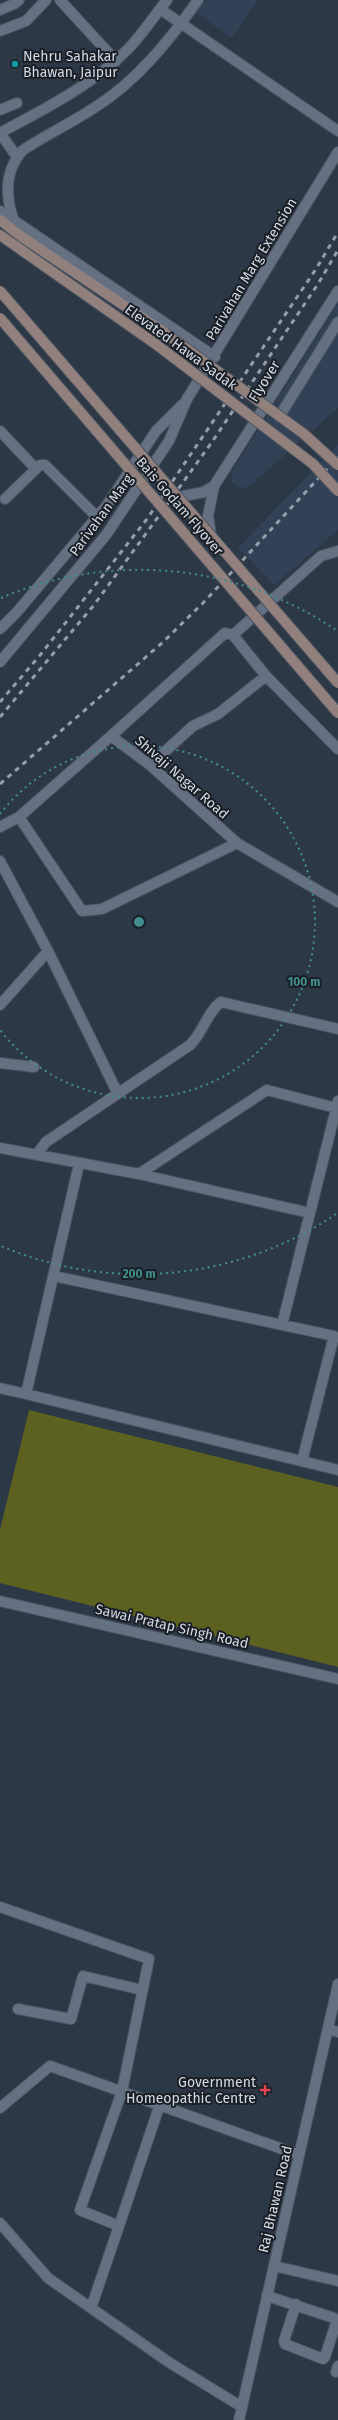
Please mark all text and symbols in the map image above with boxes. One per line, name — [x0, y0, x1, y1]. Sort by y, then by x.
place label: Nehru Sahakar Bhawan, Jaipur — [23, 48, 118, 81]
marker: Nehru Sahakar Bhawan, Jaipur — [10, 59, 20, 69]
street label: Parivahan Marg Extension — [202, 195, 301, 343]
street label: Elevated Hawa Sadak — [121, 301, 241, 394]
street label: Flyover — [245, 357, 284, 405]
street label: Bais Godam Flyover — [132, 454, 227, 559]
street label: Parivahan Marg — [66, 470, 137, 560]
street label: Shivaji Nagar Road — [131, 732, 232, 823]
centre of rings — [132, 915, 146, 929]
text: 100 m — [288, 975, 320, 989]
text: 200 m — [122, 1267, 156, 1281]
street label: Sawai Pratap Singh Road — [94, 1601, 250, 1652]
place label: Government Homeopathic Centre — [126, 2074, 257, 2107]
marker: Government Homeopathic Centre — [259, 2084, 271, 2096]
street label: Raj Bhawan Road — [255, 2144, 296, 2254]

